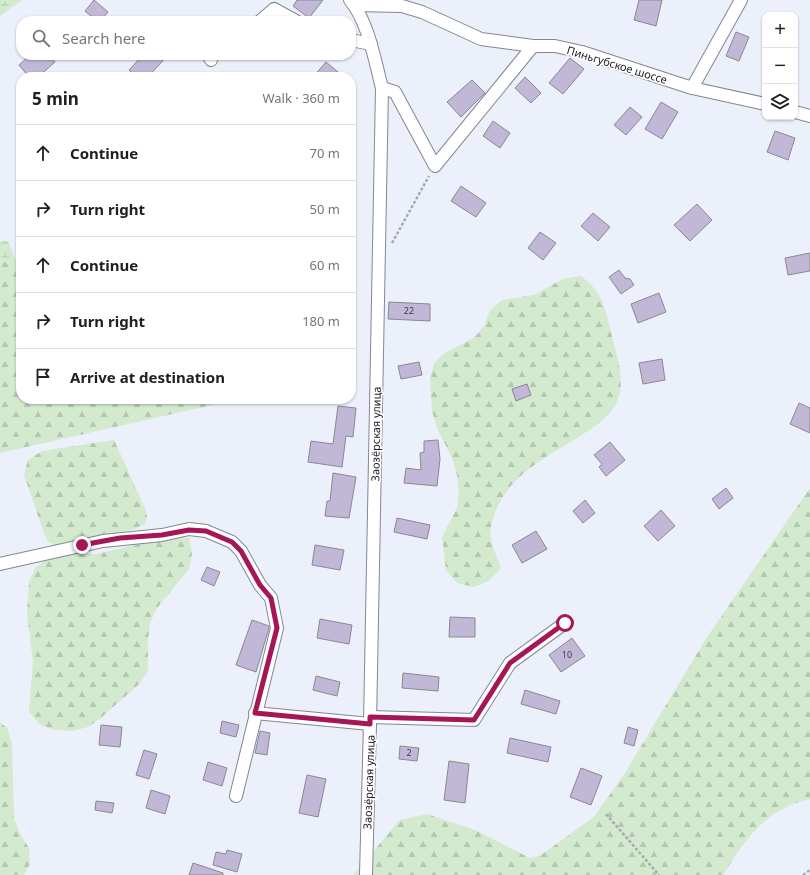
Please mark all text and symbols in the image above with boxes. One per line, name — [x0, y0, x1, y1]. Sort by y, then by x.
map controls — [762, 12, 798, 120]
button: + — [762, 12, 798, 48]
search box — [16, 16, 356, 60]
icon: search — [30, 27, 52, 49]
text: Search here — [62, 28, 145, 48]
street label: Пиньгубское шоссе — [565, 42, 669, 87]
button: − — [762, 48, 798, 84]
button: layers — [762, 84, 798, 120]
text: 5 min — [32, 87, 79, 110]
text: Walk · 360 m — [262, 89, 340, 107]
icon: ahead — [32, 142, 54, 164]
text: Continue — [70, 143, 138, 163]
text: 70 m — [310, 144, 340, 162]
icon: right — [32, 198, 54, 220]
text: Turn right — [70, 199, 145, 219]
text: 50 m — [310, 200, 340, 218]
icon: ahead — [32, 254, 54, 276]
text: Continue — [70, 255, 138, 275]
text: 60 m — [310, 256, 340, 274]
house number: 22 — [404, 304, 414, 317]
icon: right — [32, 310, 54, 332]
text: Turn right — [70, 311, 145, 331]
text: 180 m — [302, 312, 340, 330]
icon: arrive — [32, 366, 54, 388]
text: Arrive at destination — [70, 367, 225, 387]
street label: Заозёрская улица — [367, 387, 384, 481]
route end — [73, 536, 91, 554]
route start — [556, 614, 574, 632]
house number: 10 — [562, 648, 572, 661]
street label: Заозёрская улица — [359, 734, 378, 830]
house number: 2 — [406, 746, 412, 759]

